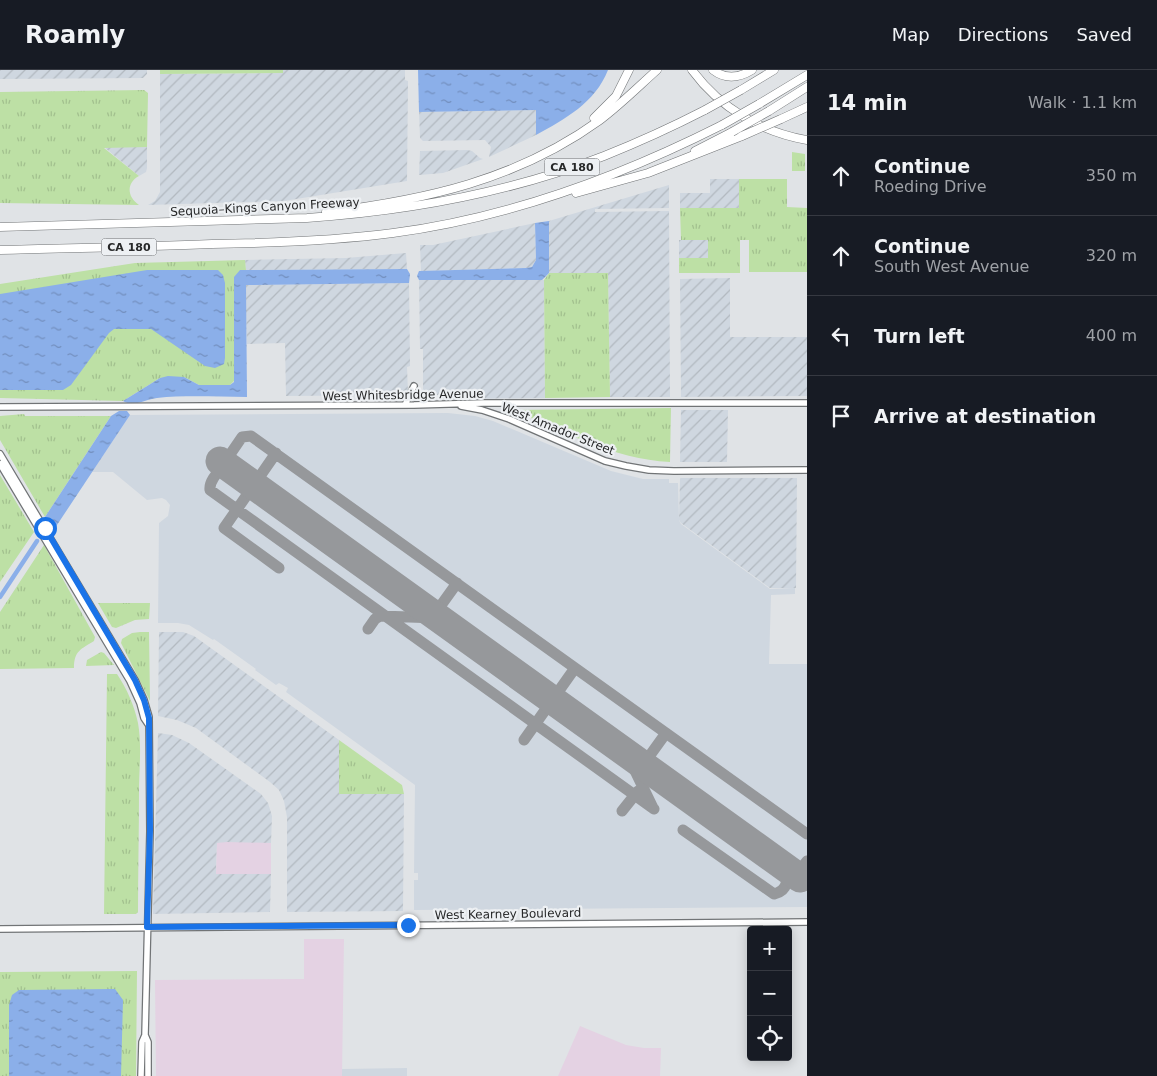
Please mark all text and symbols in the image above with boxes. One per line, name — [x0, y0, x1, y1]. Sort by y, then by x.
text: Roamly — [25, 21, 125, 49]
text: Map — [892, 24, 930, 45]
text: Directions — [958, 24, 1048, 45]
text: Saved — [1076, 24, 1132, 45]
text: 14 min — [827, 91, 908, 115]
text: Walk · 1.1 km — [1028, 93, 1137, 112]
text: Continue — [874, 155, 970, 177]
road number: CA 180 — [544, 158, 600, 175]
icon: ahead — [827, 162, 855, 190]
text: 350 m — [1086, 166, 1137, 185]
text: Roeding Drive — [874, 177, 987, 196]
street label: Sequoia–Kings Canyon Freeway — [170, 195, 360, 219]
text: Continue — [874, 235, 970, 257]
road number: CA 180 — [102, 238, 156, 256]
icon: ahead — [827, 242, 855, 270]
text: 320 m — [1086, 246, 1137, 265]
text: South West Avenue — [874, 257, 1029, 276]
icon: left — [827, 322, 855, 350]
text: Turn left — [874, 325, 965, 347]
text: 400 m — [1086, 326, 1137, 345]
street label: West Whitesbridge Avenue — [322, 387, 484, 403]
street label: West Amador Street — [499, 400, 617, 458]
icon: arrive — [827, 402, 855, 430]
text: Arrive at destination — [874, 405, 1096, 427]
route start — [34, 517, 57, 540]
street label: West Kearney Boulevard — [435, 906, 581, 922]
route end — [397, 914, 420, 937]
map controls — [747, 926, 792, 1061]
button: + — [747, 926, 792, 971]
button: − — [747, 971, 792, 1016]
button: locate — [747, 1016, 792, 1061]

